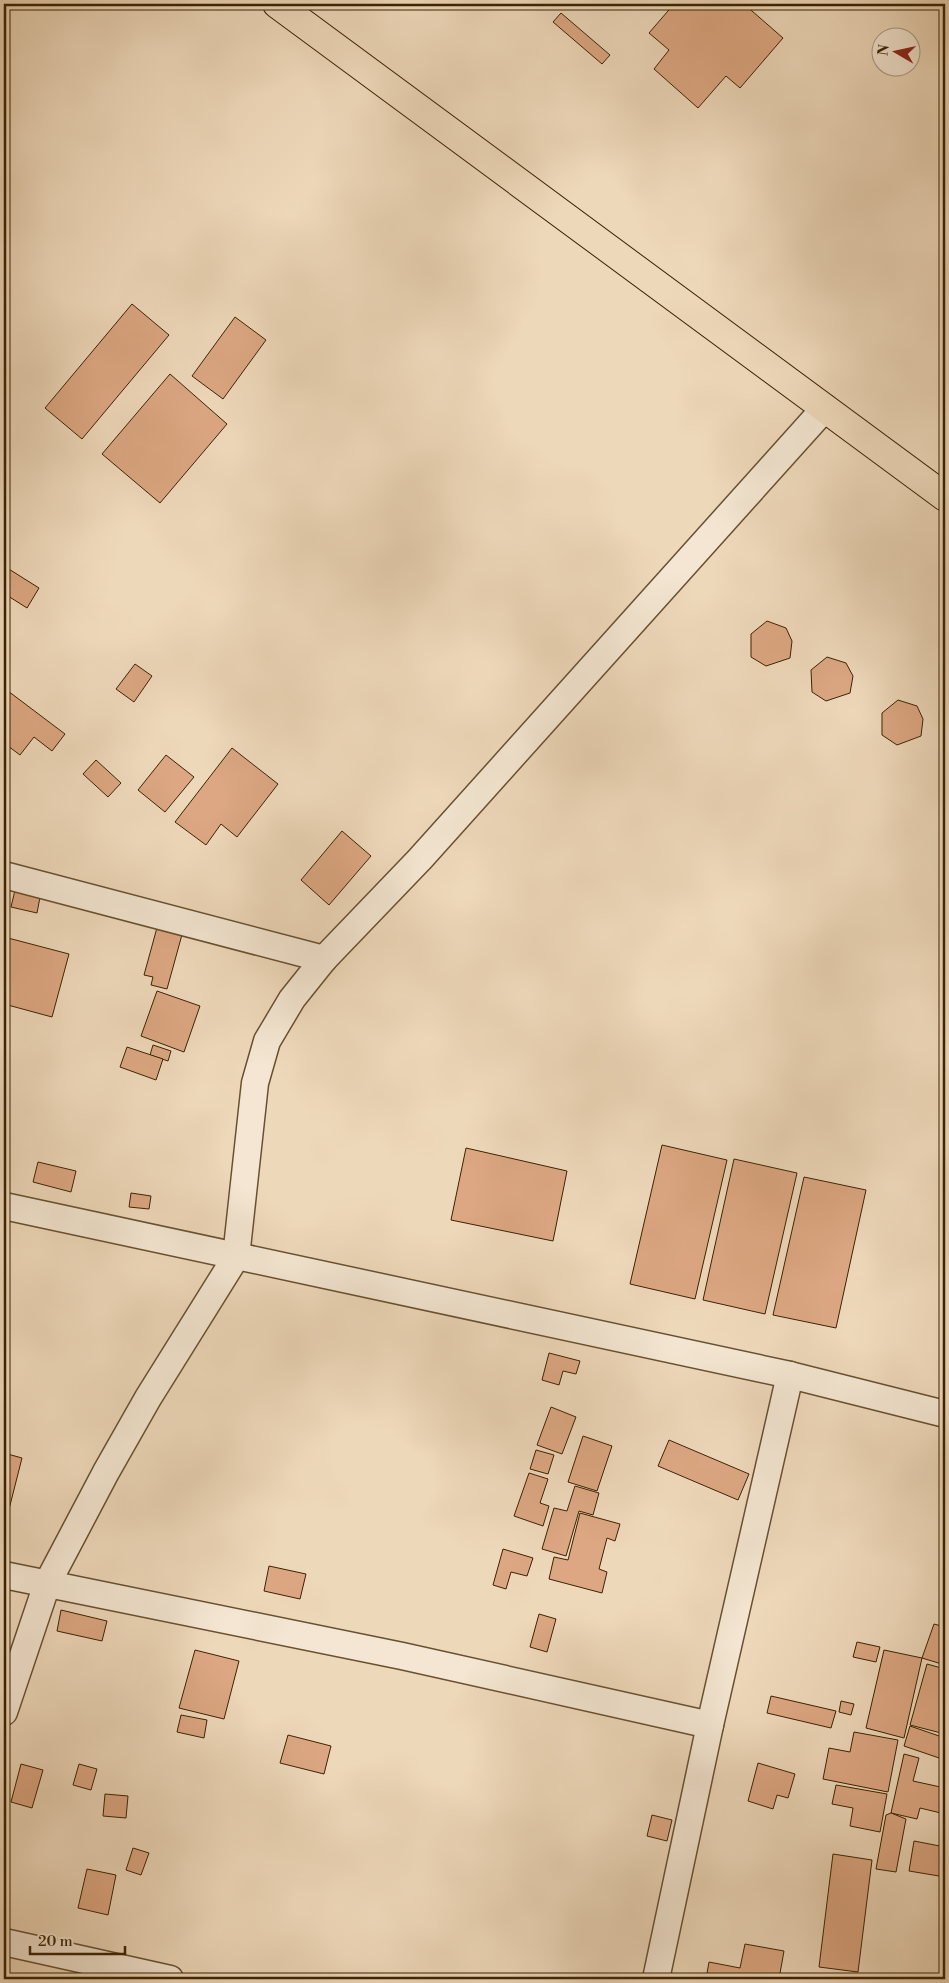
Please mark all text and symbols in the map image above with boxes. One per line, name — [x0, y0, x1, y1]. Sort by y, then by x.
north arrow — [872, 28, 922, 78]
text: N — [874, 43, 894, 57]
scale bar — [30, 1923, 125, 1955]
text: 20 m — [38, 1932, 73, 1951]

